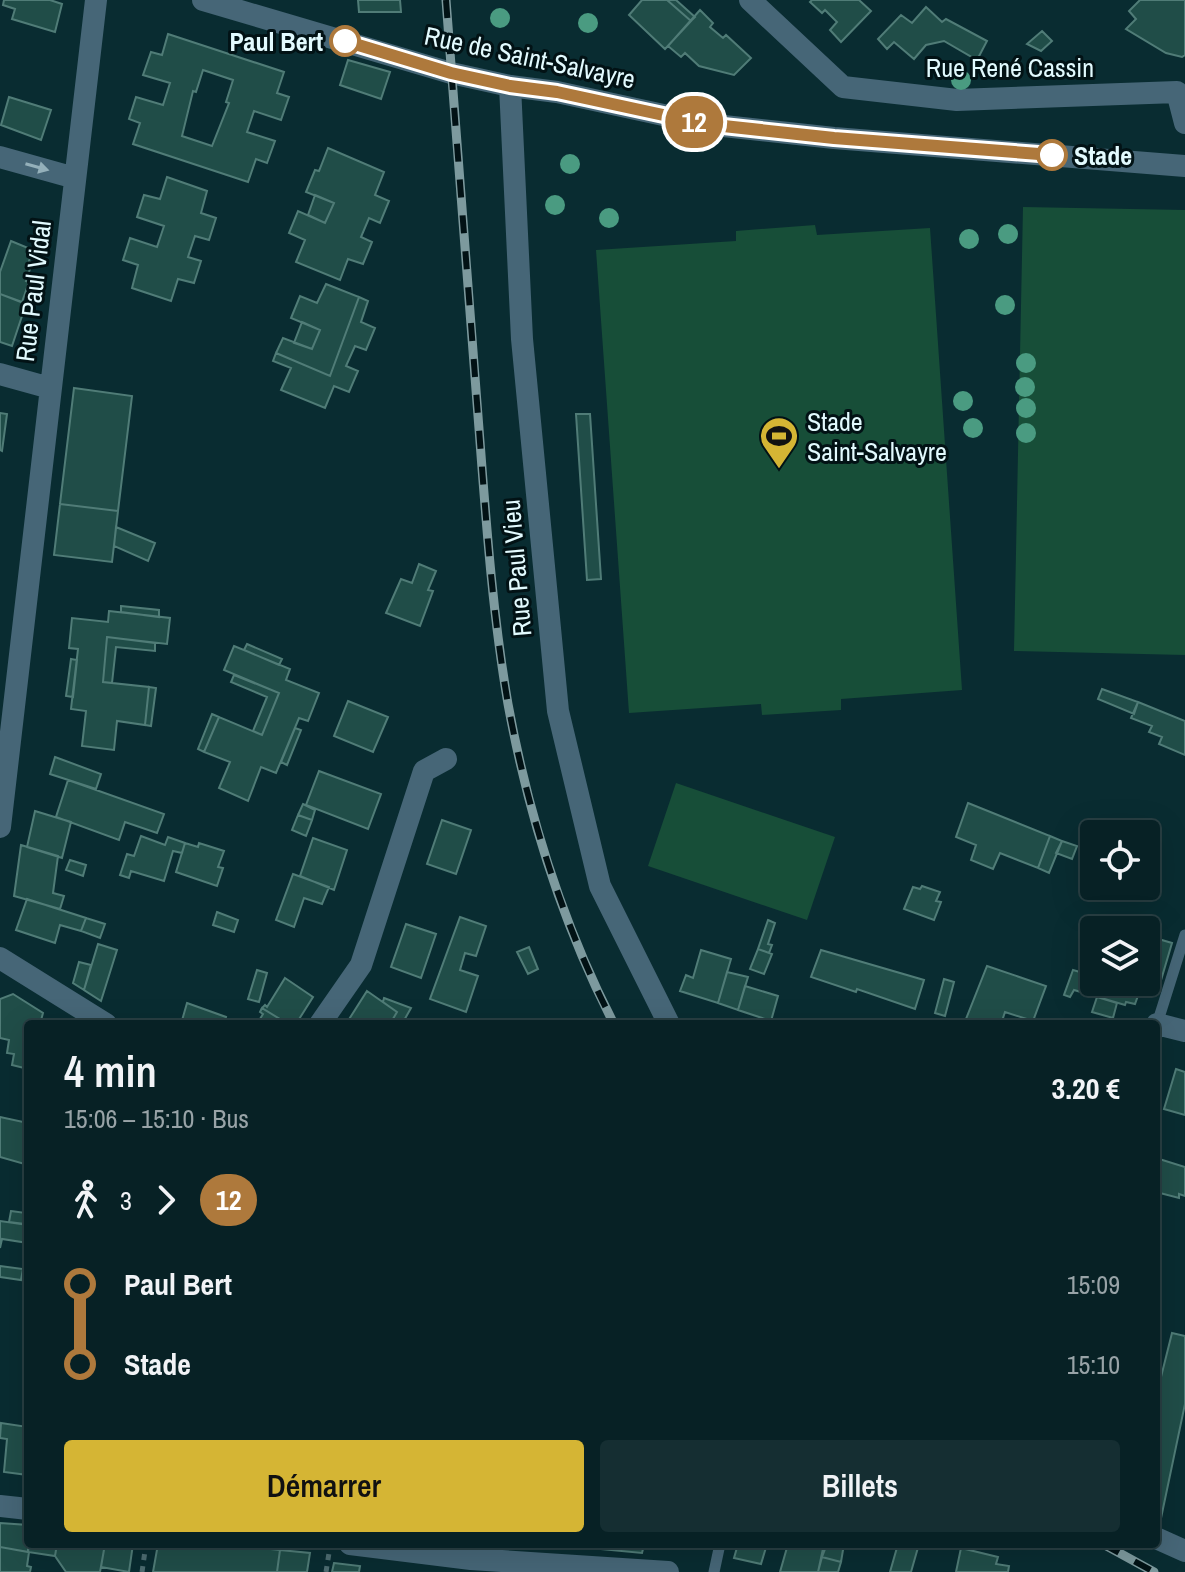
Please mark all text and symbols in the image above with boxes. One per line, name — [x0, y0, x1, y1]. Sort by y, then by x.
street label: Rue de Saint-Salvayre — [421, 18, 639, 96]
place label: Paul Bert — [229, 24, 323, 59]
marker: Paul Bert — [330, 26, 360, 56]
street label: Rue René Cassin — [926, 50, 1094, 85]
line badge: 12 — [658, 96, 730, 148]
text: 12 — [681, 103, 707, 141]
place label: Stade — [1074, 138, 1132, 173]
marker: Stade — [1037, 140, 1067, 170]
one-way arrow — [25, 162, 50, 174]
street label: Rue Paul Vidal — [7, 218, 59, 364]
place label: Stade Saint-Salvayre — [807, 404, 947, 469]
sports icon: Stade Saint-Salvayre — [758, 415, 800, 470]
street label: Rue Paul Vieu — [493, 498, 539, 638]
map controls — [1080, 820, 1160, 996]
button: locate — [1080, 820, 1160, 900]
button: layers — [1080, 916, 1160, 996]
text: 4 min — [64, 1041, 157, 1101]
text: 3.20 € — [1052, 1068, 1120, 1108]
text: 15:06 – 15:10 · Bus — [64, 1101, 249, 1136]
icon: walk — [64, 1178, 108, 1222]
icon: forward — [144, 1178, 188, 1222]
text: 12 — [216, 1181, 241, 1219]
text: 3 — [120, 1183, 132, 1218]
text: Paul Bert — [124, 1264, 232, 1304]
text: 15:09 — [1067, 1267, 1120, 1302]
text: Stade — [124, 1344, 191, 1384]
text: 15:10 — [1067, 1347, 1120, 1382]
button: Démarrer — [64, 1440, 584, 1532]
button: Billets — [600, 1440, 1120, 1532]

